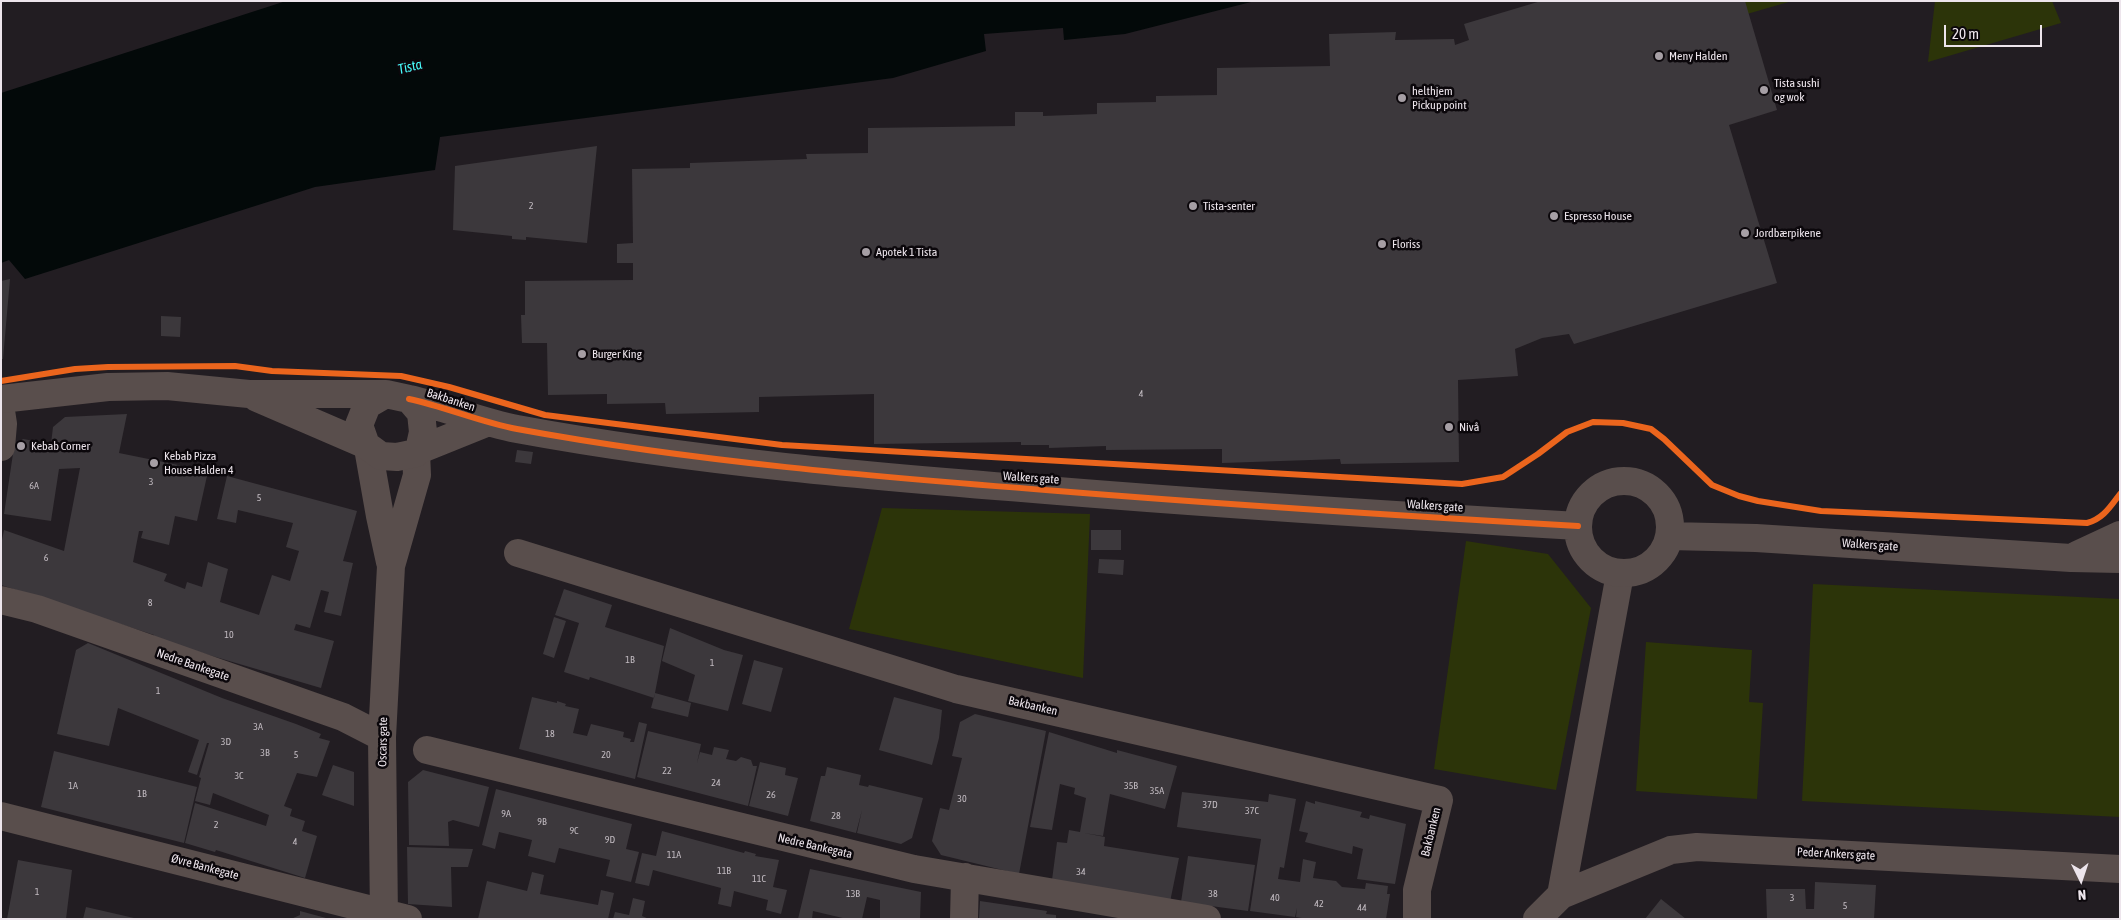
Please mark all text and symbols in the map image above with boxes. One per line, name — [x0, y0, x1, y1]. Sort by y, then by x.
scale bar — [1946, 15, 2044, 47]
text: 20 m — [1952, 25, 1979, 42]
place label: Meny Halden — [1669, 49, 1727, 63]
marker: Meny Halden — [1653, 50, 1665, 62]
water label: Tista — [396, 56, 424, 78]
place label: Tista sushi og wok — [1774, 76, 1820, 104]
place label: helthjem Pickup point — [1412, 84, 1467, 112]
marker: Tista sushi og wok — [1758, 84, 1770, 96]
marker: helthjem Pickup point — [1396, 92, 1408, 104]
place label: Tista-senter — [1203, 199, 1255, 213]
house number: 2 — [529, 200, 533, 212]
marker: Tista-senter — [1187, 200, 1199, 212]
place label: Espresso House — [1564, 209, 1632, 223]
marker: Espresso House — [1548, 210, 1560, 222]
place label: Jordbærpikene — [1755, 226, 1821, 240]
marker: Jordbærpikene — [1739, 227, 1751, 239]
place label: Floriss — [1392, 237, 1420, 251]
marker: Floriss — [1376, 238, 1388, 250]
place label: Apotek 1 Tista — [876, 245, 937, 259]
marker: Apotek 1 Tista — [860, 246, 872, 258]
place label: Burger King — [592, 347, 642, 361]
marker: Burger King — [576, 348, 588, 360]
street label: Bakbanken — [425, 385, 477, 415]
house number: 4 — [1139, 388, 1143, 400]
place label: Nivå — [1459, 420, 1479, 434]
marker: Nivå — [1443, 421, 1455, 433]
place label: Kebab Corner — [31, 439, 90, 453]
marker: Kebab Corner — [15, 440, 27, 452]
place label: Kebab Pizza House Halden 4 — [164, 449, 234, 477]
marker: Kebab Pizza House Halden 4 — [148, 457, 160, 469]
street label: Walkers gate — [1002, 469, 1060, 487]
house number: 3 — [149, 476, 153, 488]
house number: 6A — [29, 480, 39, 492]
house number: 5 — [257, 492, 261, 504]
street label: Walkers gate — [1406, 497, 1464, 515]
street label: Walkers gate — [1841, 536, 1899, 554]
house number: 6 — [44, 552, 48, 564]
house number: 8 — [148, 597, 152, 609]
house number: 10 — [224, 629, 234, 641]
street label: Nedre Bankegate — [155, 646, 231, 684]
house number: 1B — [625, 654, 635, 666]
house number: 1 — [710, 657, 714, 669]
house number: 1 — [156, 685, 160, 697]
street label: Bakbanken — [1007, 693, 1059, 719]
street label: Oscars gate — [375, 717, 391, 767]
house number: 3A — [253, 721, 263, 733]
house number: 18 — [545, 728, 555, 740]
house number: 3D — [221, 736, 231, 748]
house number: 3B — [260, 747, 270, 759]
house number: 5 — [294, 749, 298, 761]
house number: 20 — [601, 749, 611, 761]
house number: 22 — [662, 765, 672, 777]
house number: 3C — [234, 770, 244, 782]
house number: 24 — [711, 777, 721, 789]
house number: 1A — [68, 780, 78, 792]
house number: 35B — [1124, 780, 1138, 792]
house number: 35A — [1150, 785, 1164, 797]
house number: 1B — [137, 788, 147, 800]
house number: 26 — [766, 789, 776, 801]
house number: 30 — [957, 793, 967, 805]
house number: 37D — [1203, 799, 1217, 811]
house number: 37C — [1245, 805, 1259, 817]
street label: Bakbanken — [1418, 806, 1444, 858]
house number: 9A — [501, 808, 511, 820]
house number: 28 — [831, 810, 841, 822]
house number: 9B — [537, 816, 547, 828]
house number: 2 — [214, 819, 218, 831]
house number: 9C — [569, 825, 579, 837]
street label: Nedre Bankegata — [776, 830, 854, 862]
house number: 9D — [605, 834, 615, 846]
house number: 4 — [293, 836, 297, 848]
street label: Peder Ankers gate — [1796, 845, 1876, 863]
house number: 11A — [667, 849, 681, 861]
street label: Øvre Bankegate — [170, 851, 240, 883]
north arrow — [2056, 855, 2106, 905]
house number: 11B — [717, 865, 731, 877]
house number: 34 — [1076, 866, 1086, 878]
house number: 11C — [752, 873, 766, 885]
house number: 1 — [35, 886, 39, 898]
text: N — [2077, 887, 2087, 903]
house number: 13B — [846, 888, 860, 900]
house number: 38 — [1208, 888, 1218, 900]
house number: 40 — [1270, 892, 1280, 904]
house number: 3 — [1790, 892, 1794, 904]
house number: 42 — [1314, 898, 1324, 910]
house number: 5 — [1843, 900, 1847, 912]
house number: 44 — [1357, 902, 1367, 914]

